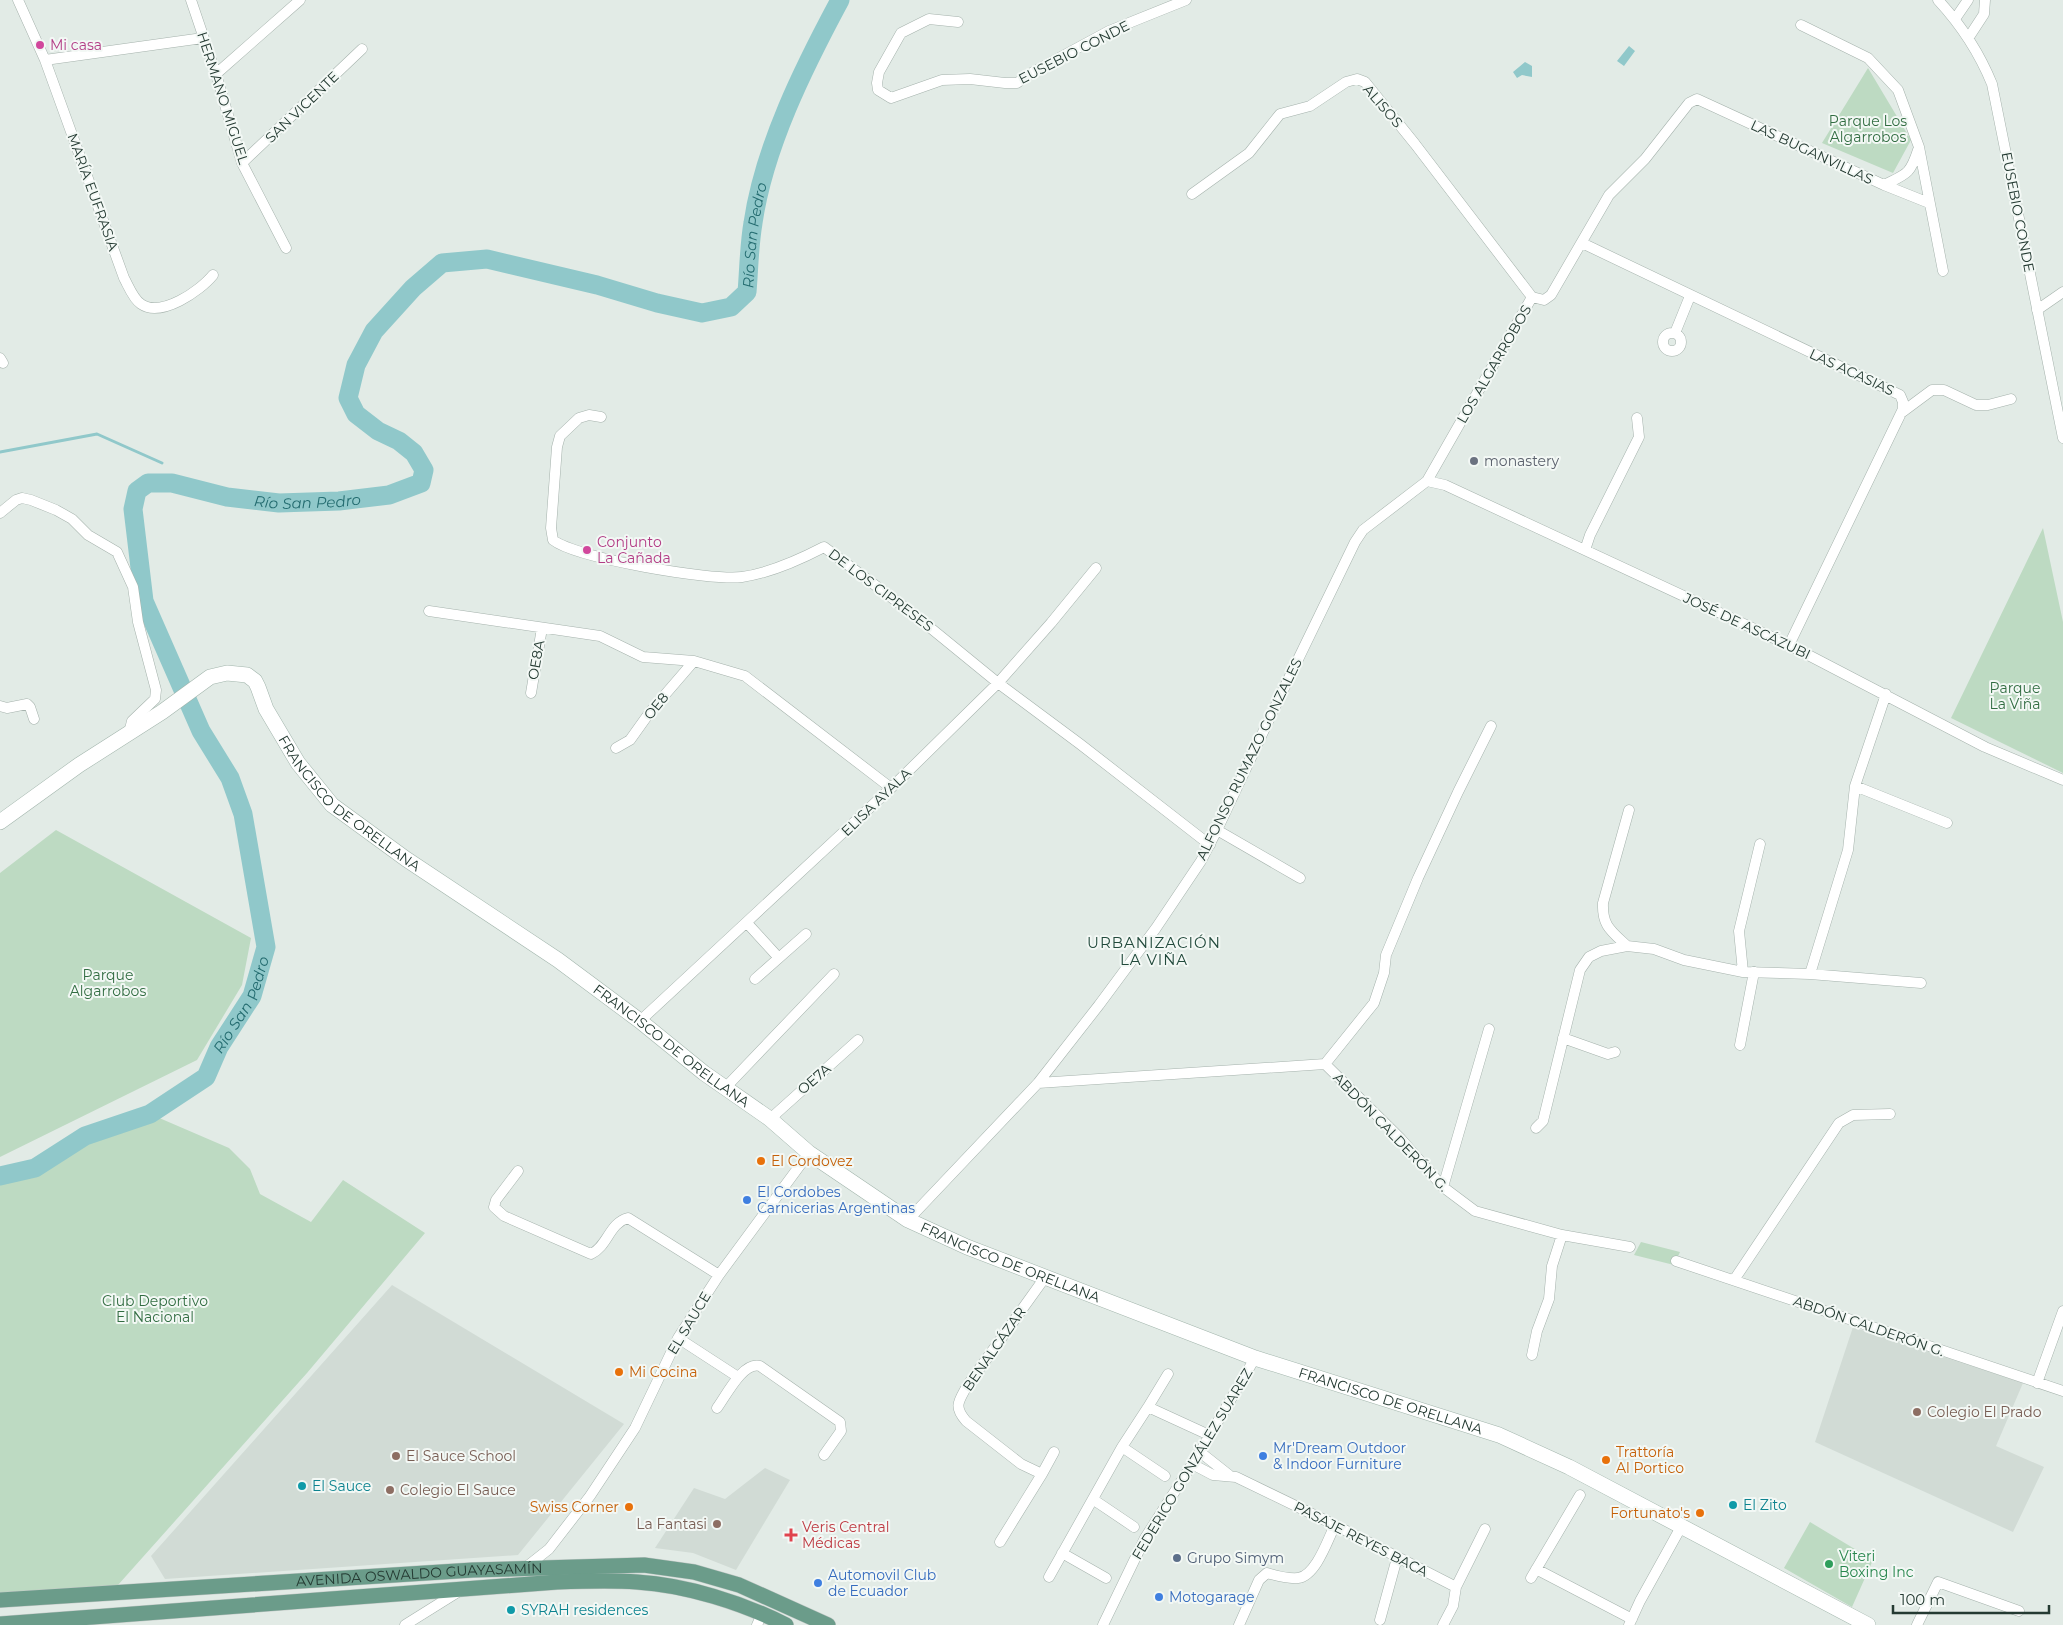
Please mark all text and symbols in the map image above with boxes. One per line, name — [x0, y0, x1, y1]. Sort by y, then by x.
street label: EUSEBIO CONDE — [1016, 16, 1132, 88]
street label: HERMANO MIGUEL — [193, 29, 253, 167]
place label: Mi casa — [50, 36, 102, 54]
marker: Mi casa — [34, 39, 46, 51]
street label: SAN VICENTE — [261, 67, 343, 147]
street label: ALISOS — [1359, 81, 1407, 131]
park label: Parque Los Algarrobos — [1829, 112, 1907, 146]
street label: LAS BUGANVILLAS — [1748, 116, 1876, 188]
street label: MARÍA EUFRASIA — [63, 131, 123, 254]
street label: EUSEBIO CONDE — [1998, 150, 2038, 274]
water label: Río San Pedro — [738, 180, 771, 289]
street label: LOS ALGARROBOS — [1453, 302, 1535, 426]
street label: LAS ACASIAS — [1807, 344, 1897, 400]
place label: monastery — [1484, 452, 1560, 470]
marker: monastery — [1468, 455, 1480, 467]
water label: Río San Pedro — [253, 489, 362, 513]
place label: Conjunto La Cañada — [597, 533, 671, 567]
marker: Conjunto La Cañada — [581, 544, 593, 556]
street label: DE LOS CIPRESES — [825, 545, 937, 635]
street label: JOSÉ DE ASCÁZUBI — [1680, 588, 1814, 663]
street label: OE8A — [524, 638, 548, 681]
street label: ALFONSO RUMAZO GONZALES — [1192, 655, 1306, 863]
park label: Parque La Viña — [1989, 679, 2041, 713]
street label: OE8 — [640, 689, 672, 723]
street label: FRANCISCO DE ORELLANA — [275, 732, 425, 876]
street label: ELISA AYALA — [837, 764, 915, 840]
district label: URBANIZACIÓN LA VIÑA — [1087, 933, 1221, 969]
water label: Río San Pedro — [208, 954, 272, 1056]
park label: Parque Algarrobos — [70, 966, 146, 1000]
street label: FRANCISCO DE ORELLANA — [590, 980, 754, 1111]
street label: OE7A — [794, 1059, 835, 1098]
street label: ABDÓN CALDERÓN G. — [1329, 1069, 1453, 1195]
place label: El Cordovez — [771, 1152, 853, 1170]
marker: El Cordovez — [755, 1155, 767, 1167]
place label: El Cordobes Carnicerias Argentinas — [757, 1183, 915, 1217]
marker: El Cordobes Carnicerias Argentinas — [741, 1194, 753, 1206]
street label: FRANCISCO DE ORELLANA — [918, 1218, 1103, 1307]
street label: EL SAUCE — [663, 1288, 715, 1358]
park label: Club Deportivo El Nacional — [102, 1292, 208, 1326]
street label: ABDÓN CALDERÓN G. — [1791, 1292, 1947, 1360]
street label: BENALCÁZAR — [958, 1304, 1030, 1394]
place label: Mi Cocina — [629, 1363, 697, 1381]
street label: FRANCISCO DE ORELLANA — [1296, 1363, 1486, 1439]
street label: FEDERICO GONZÁLEZ SUAREZ — [1128, 1365, 1256, 1563]
marker: Mi Cocina — [613, 1366, 625, 1378]
place label: Colegio El Prado — [1927, 1403, 2042, 1421]
marker: Colegio El Prado — [1911, 1406, 1923, 1418]
place label: Mr'Dream Outdoor & Indoor Furniture — [1273, 1439, 1406, 1473]
place label: Trattoría Al Portico — [1616, 1443, 1684, 1477]
place label: El Sauce School — [406, 1447, 516, 1465]
marker: El Sauce School — [390, 1450, 402, 1462]
marker: Mr'Dream Outdoor & Indoor Furniture — [1257, 1450, 1269, 1462]
marker: Trattoría Al Portico — [1600, 1454, 1612, 1466]
place label: El Sauce — [312, 1477, 371, 1495]
marker: El Sauce — [296, 1480, 308, 1492]
place label: Colegio El Sauce — [400, 1481, 516, 1499]
marker: Colegio El Sauce — [384, 1484, 396, 1496]
place label: El Zito — [1743, 1496, 1787, 1514]
street label: PASAJE REYES BACA — [1291, 1497, 1432, 1581]
place label: Swiss Corner — [530, 1498, 619, 1516]
marker: El Zito — [1727, 1499, 1739, 1511]
marker: Swiss Corner — [623, 1501, 635, 1513]
place label: Fortunato's — [1610, 1504, 1690, 1522]
marker: Fortunato's — [1694, 1507, 1706, 1519]
place label: La Fantasi — [636, 1515, 707, 1533]
marker: La Fantasi — [711, 1518, 723, 1530]
place label: Veris Central Médicas — [802, 1518, 890, 1552]
marker: Veris Central Médicas — [784, 1528, 798, 1542]
place label: Viteri Boxing Inc — [1839, 1547, 1914, 1581]
place label: Grupo Simym — [1187, 1549, 1284, 1567]
marker: Grupo Simym — [1171, 1552, 1183, 1564]
marker: Viteri Boxing Inc — [1823, 1558, 1835, 1570]
street label: AVENIDA OSWALDO GUAYASAMÍN — [295, 1559, 543, 1590]
place label: Automovil Club de Ecuador — [828, 1566, 936, 1600]
marker: Automovil Club de Ecuador — [812, 1577, 824, 1589]
scale bar — [1893, 1582, 2049, 1614]
place label: Motogarage — [1169, 1588, 1255, 1606]
text: 100 m — [1900, 1590, 1945, 1609]
marker: Motogarage — [1153, 1591, 1165, 1603]
place label: SYRAH residences — [521, 1601, 648, 1619]
marker: SYRAH residences — [505, 1604, 517, 1616]

